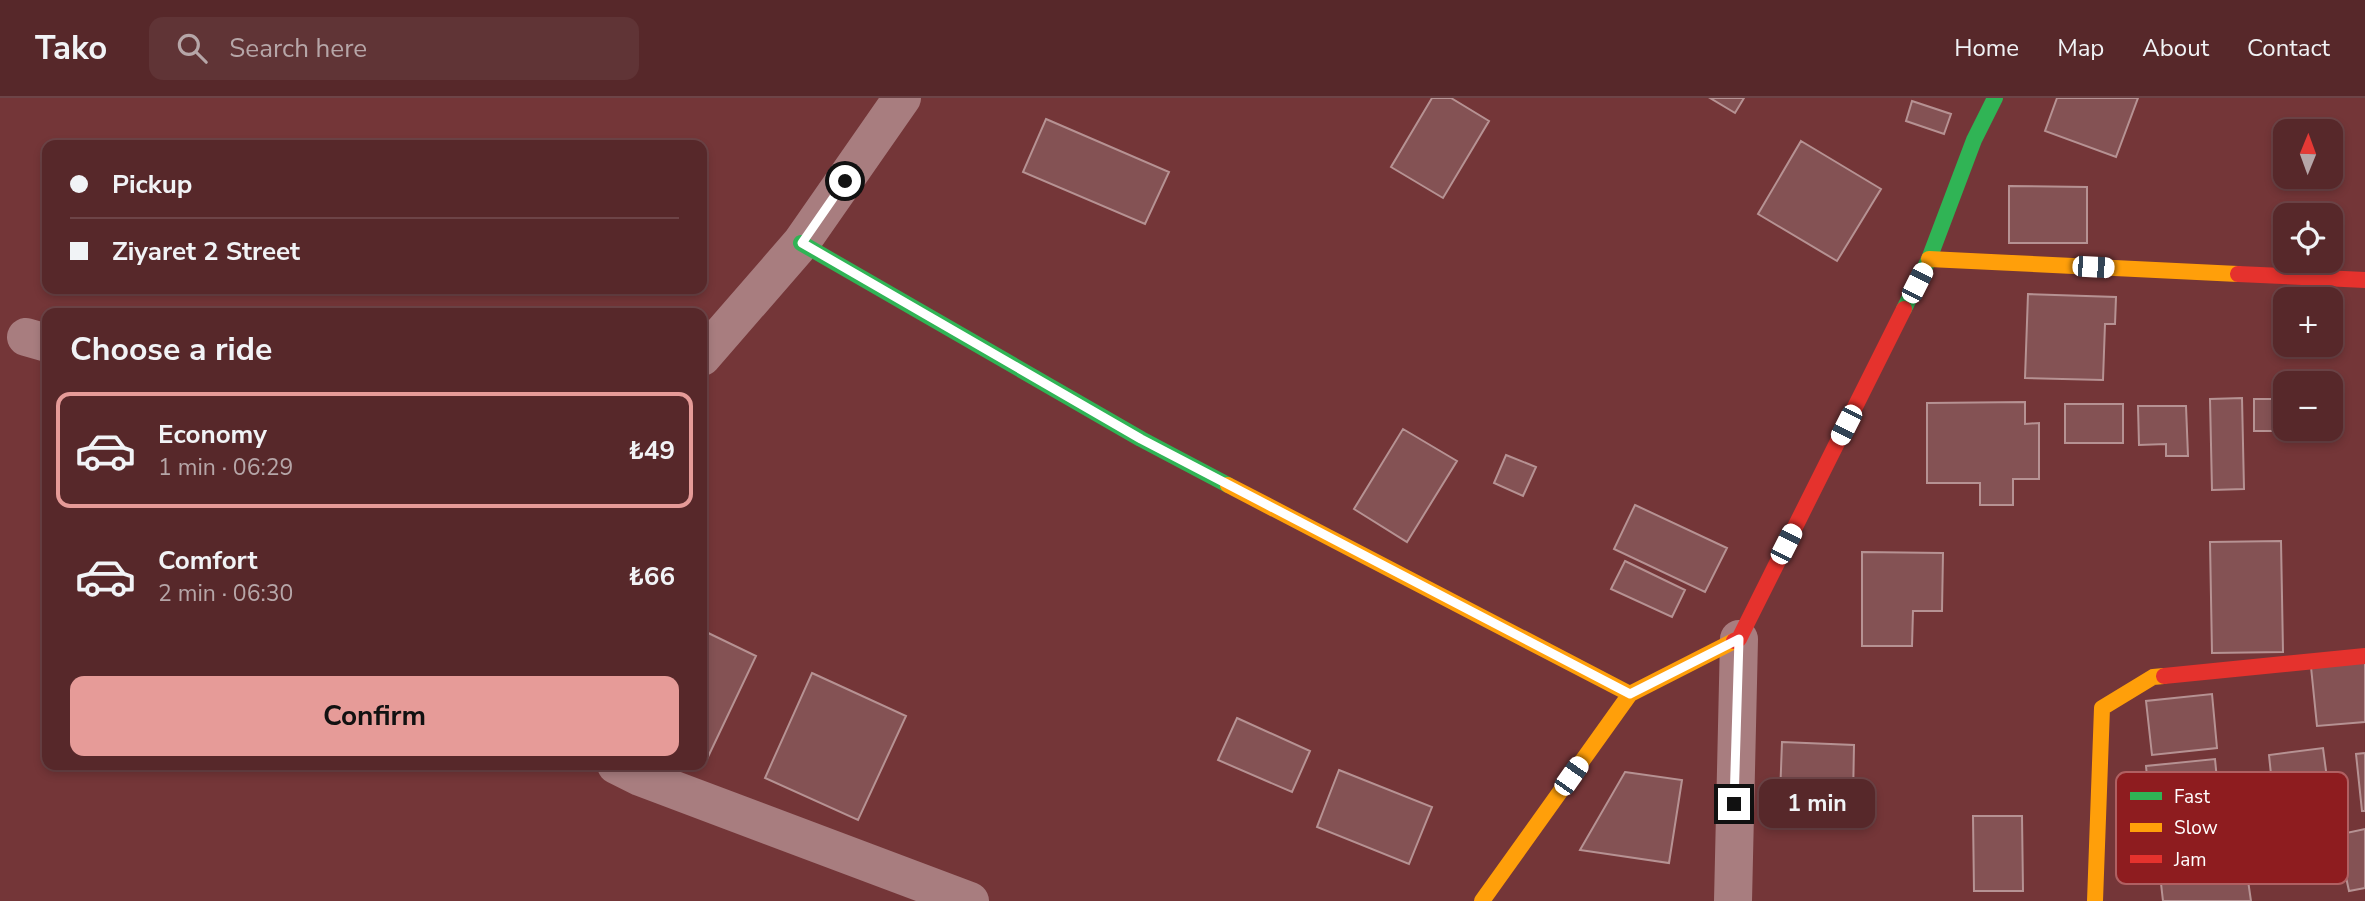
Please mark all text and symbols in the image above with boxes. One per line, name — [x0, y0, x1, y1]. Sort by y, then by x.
search box — [149, 17, 639, 80]
text: Tako — [35, 26, 107, 71]
icon: search — [173, 29, 211, 67]
text: Search here — [229, 31, 367, 66]
text: Home — [1954, 32, 2019, 64]
text: Map — [2057, 32, 2104, 64]
text: About — [2142, 32, 2209, 64]
text: Contact — [2247, 32, 2330, 64]
north arrow — [2273, 119, 2343, 189]
map controls — [2273, 119, 2343, 441]
route start — [829, 165, 861, 197]
text: Pickup — [112, 167, 192, 202]
button: locate — [2273, 203, 2343, 273]
text: Ziyaret 2 Street — [112, 234, 300, 269]
car — [2072, 255, 2115, 279]
car — [1899, 260, 1936, 306]
button: + — [2273, 287, 2343, 357]
text: Choose a ride — [70, 328, 272, 371]
button: − — [2273, 371, 2343, 441]
car — [1828, 402, 1865, 448]
text: Economy — [158, 417, 267, 452]
icon: car — [74, 419, 137, 482]
text: ₺49 — [628, 433, 675, 468]
text: 1 min · 06:29 — [158, 452, 293, 483]
car — [1768, 521, 1805, 567]
text: Comfort — [158, 543, 258, 578]
icon: car — [74, 545, 137, 608]
text: ₺66 — [628, 559, 675, 594]
text: 2 min · 06:30 — [158, 578, 293, 609]
button: Confirm — [70, 676, 679, 756]
car — [1551, 753, 1592, 799]
legend — [2116, 772, 2348, 884]
callout: 1 min — [1758, 780, 1874, 828]
text: Fast — [2174, 784, 2210, 810]
route end — [1718, 788, 1750, 820]
text: 1 min — [1787, 788, 1847, 819]
text: Slow — [2174, 815, 2218, 841]
text: Jam — [2173, 847, 2207, 873]

